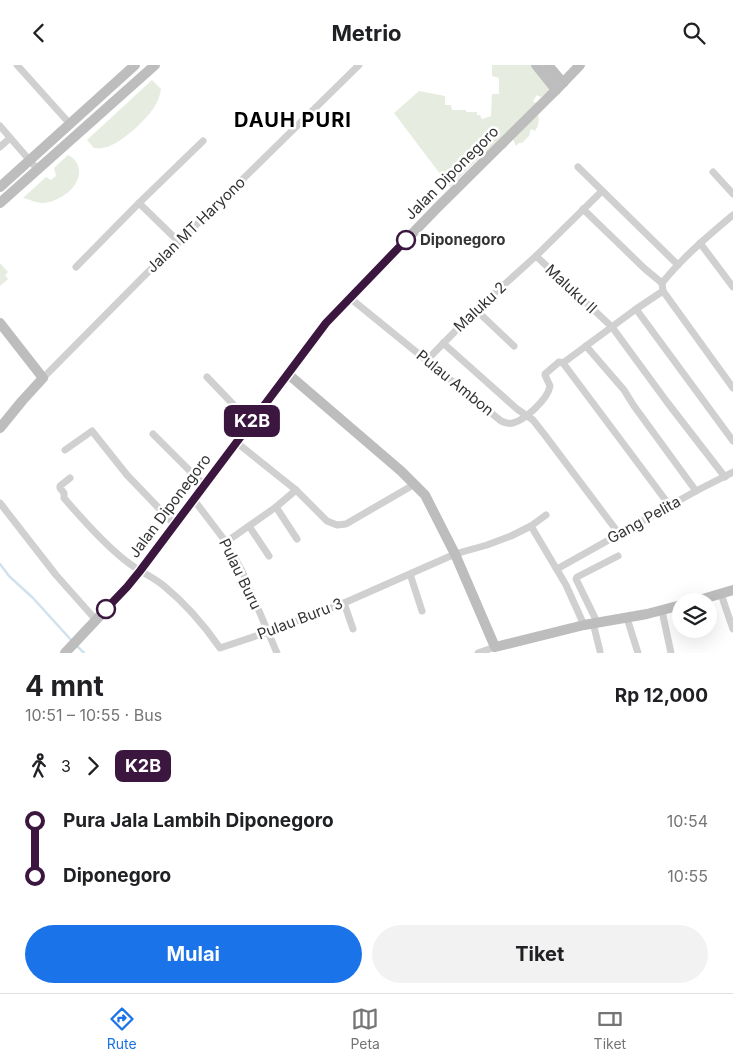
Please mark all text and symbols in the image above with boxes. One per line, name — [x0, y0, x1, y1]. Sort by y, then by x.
icon: back — [25, 19, 53, 47]
icon: search — [680, 19, 708, 47]
text: Metrio — [331, 20, 402, 46]
district label: DAUH PURI — [234, 108, 352, 132]
street label: Jalan Diponegoro — [401, 122, 503, 224]
street label: Jalan MT Haryono — [142, 173, 249, 277]
marker: Diponegoro — [396, 230, 416, 250]
place label: Diponegoro — [420, 230, 505, 249]
street label: Maluku II — [542, 260, 601, 317]
street label: Maluku 2 — [449, 278, 510, 336]
street label: Pulau Ambon — [413, 346, 498, 420]
line badge: K2B — [223, 405, 281, 437]
text: K2B — [234, 410, 270, 431]
street label: Jalan Diponegoro — [124, 450, 215, 561]
street label: Gang Pelita — [604, 492, 684, 547]
street label: Pulau Buru — [215, 535, 266, 612]
street label: Pulau Buru 3 — [254, 593, 345, 644]
map controls — [672, 593, 717, 638]
button: layers — [672, 593, 717, 638]
unlabelled marker — [96, 599, 116, 619]
text: 4 mnt — [25, 669, 104, 703]
text: Rp 12,000 — [615, 684, 708, 707]
text: 10:51 – 10:55 · Bus — [25, 705, 162, 725]
icon: walk — [25, 752, 53, 780]
icon: forward — [79, 752, 107, 780]
text: K2B — [125, 755, 161, 776]
text: 3 — [61, 756, 71, 776]
text: Pura Jala Lambih Diponegoro — [63, 809, 334, 832]
text: 10:54 — [667, 811, 708, 831]
text: Diponegoro — [63, 864, 171, 887]
text: 10:55 — [667, 866, 708, 886]
button: Mulai — [25, 925, 362, 983]
button: Tiket — [372, 925, 708, 983]
tab: Rute — [107, 1005, 137, 1052]
tab: Peta — [350, 1005, 380, 1052]
tab: Tiket — [594, 1005, 626, 1052]

